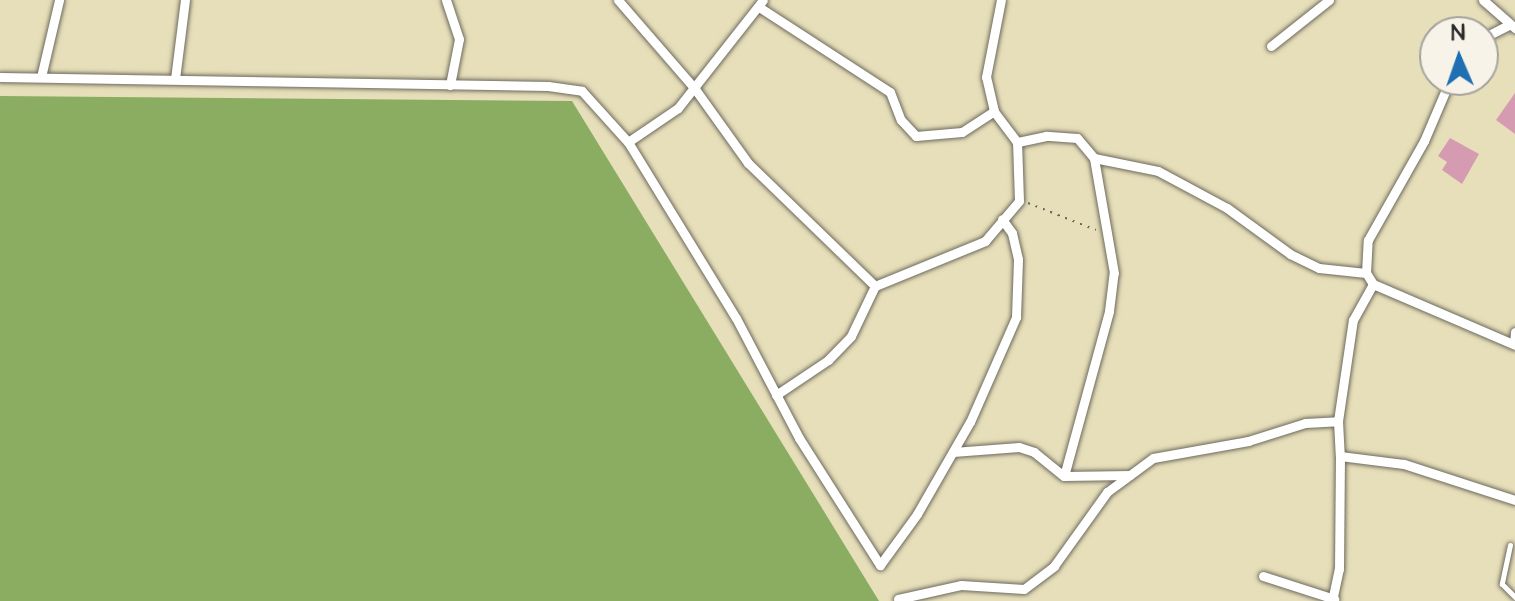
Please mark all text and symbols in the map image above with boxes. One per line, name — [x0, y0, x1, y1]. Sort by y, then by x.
north arrow — [1419, 16, 1499, 96]
text: N — [1451, 18, 1466, 49]

